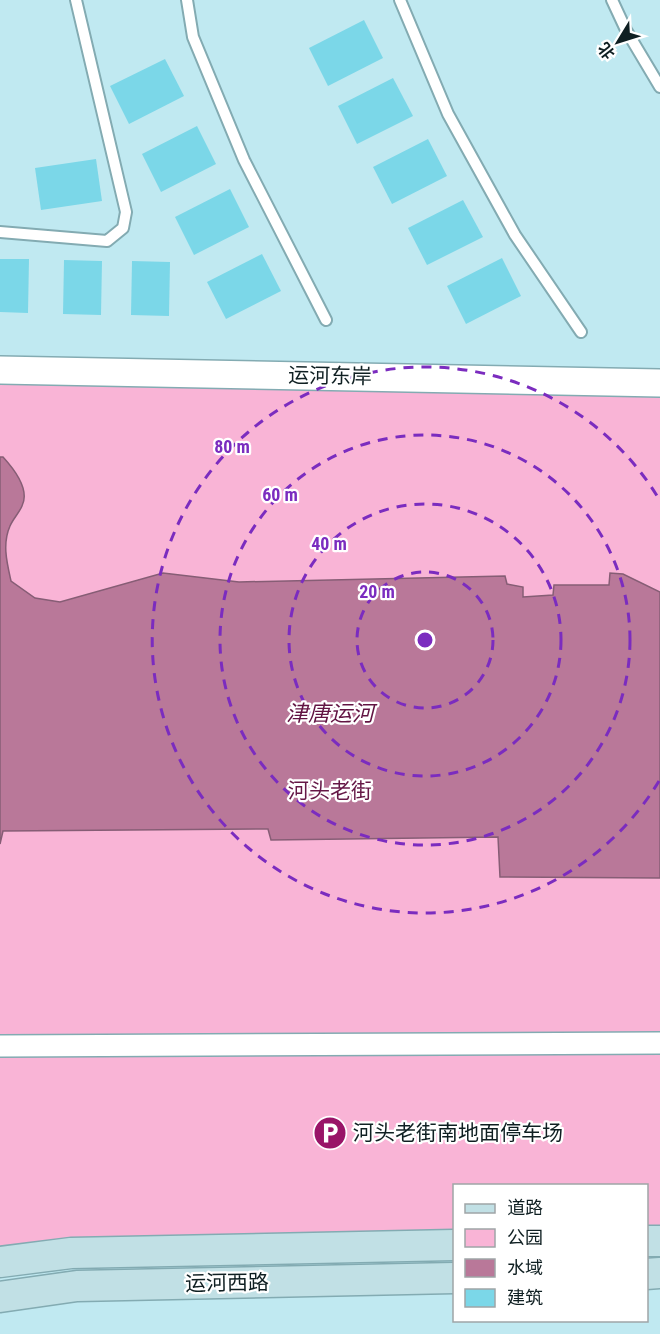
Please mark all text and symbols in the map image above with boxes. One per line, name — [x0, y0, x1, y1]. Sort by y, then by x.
north arrow — [588, 12, 648, 72]
text: 北 — [594, 39, 619, 63]
street label: 运河东岸 — [288, 363, 372, 389]
text: 80 m — [214, 436, 250, 457]
text: 60 m — [262, 484, 298, 505]
text: 40 m — [311, 533, 347, 554]
text: 20 m — [359, 581, 395, 602]
centre of rings — [415, 630, 435, 650]
water label: 津唐运河 — [286, 701, 378, 726]
park label: 河头老街 — [288, 779, 372, 803]
parking icon: 河头老街南地面停车场 — [312, 1115, 348, 1151]
place label: 河头老街南地面停车场 — [353, 1121, 563, 1145]
legend — [453, 1184, 648, 1322]
text: 道路 — [507, 1197, 543, 1218]
text: 公园 — [507, 1227, 543, 1248]
text: 水域 — [507, 1257, 543, 1278]
street label: 运河西路 — [185, 1270, 269, 1296]
text: 建筑 — [507, 1287, 543, 1308]

